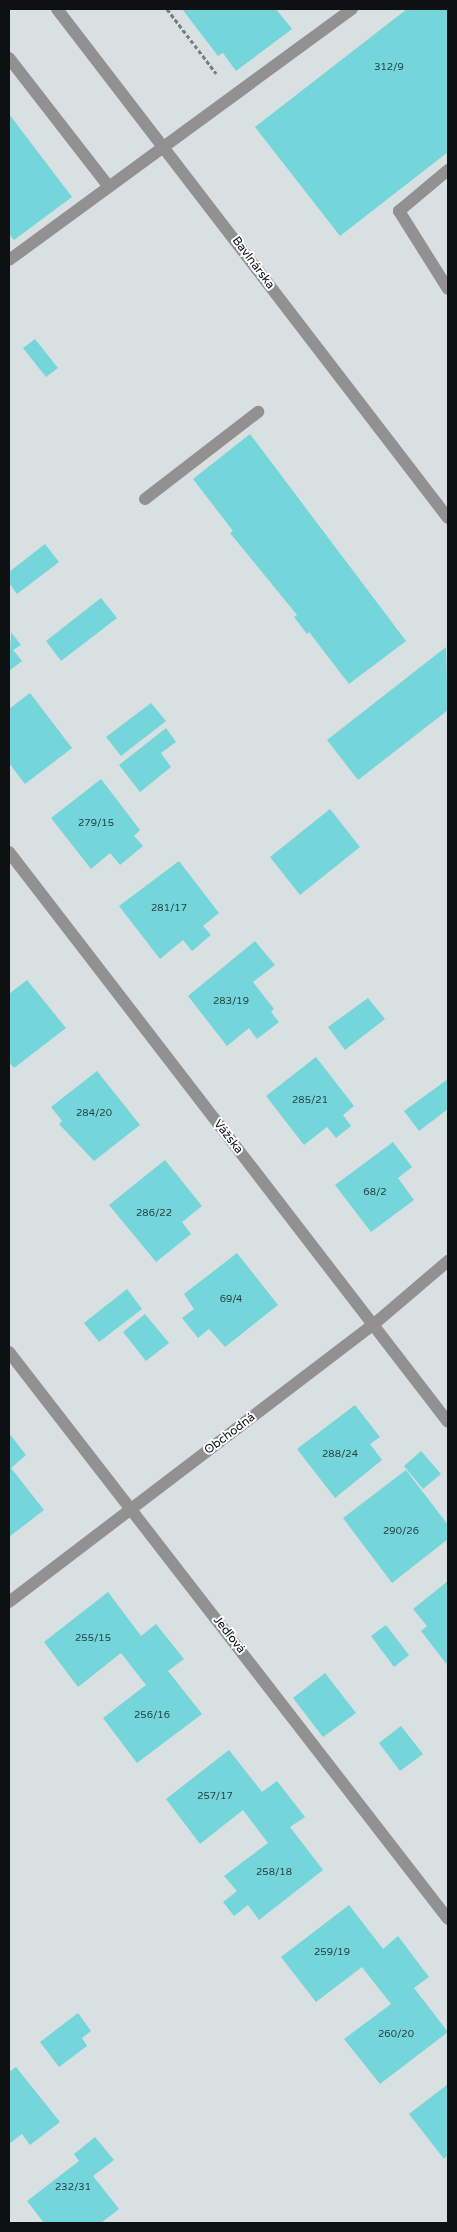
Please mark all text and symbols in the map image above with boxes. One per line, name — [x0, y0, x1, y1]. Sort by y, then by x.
house number: 312/9 — [374, 62, 404, 74]
street label: Bavlnárska — [229, 234, 277, 292]
house number: 279/15 — [78, 818, 114, 830]
house number: 281/17 — [151, 903, 187, 915]
house number: 283/19 — [213, 996, 249, 1008]
house number: 285/21 — [292, 1095, 328, 1107]
house number: 284/20 — [76, 1108, 112, 1120]
street label: Vážska — [210, 1117, 246, 1157]
house number: 68/2 — [363, 1187, 387, 1199]
house number: 286/22 — [136, 1208, 172, 1220]
house number: 69/4 — [220, 1294, 242, 1306]
street label: Obchodná — [202, 1410, 258, 1458]
house number: 288/24 — [322, 1449, 358, 1461]
house number: 290/26 — [383, 1526, 419, 1538]
street label: Jedľová — [210, 1614, 248, 1656]
house number: 255/15 — [75, 1633, 111, 1645]
house number: 256/16 — [134, 1710, 170, 1722]
house number: 257/17 — [197, 1791, 233, 1803]
house number: 258/18 — [256, 1867, 292, 1879]
house number: 259/19 — [314, 1947, 350, 1959]
house number: 260/20 — [378, 2029, 414, 2041]
house number: 232/31 — [55, 2182, 91, 2194]

